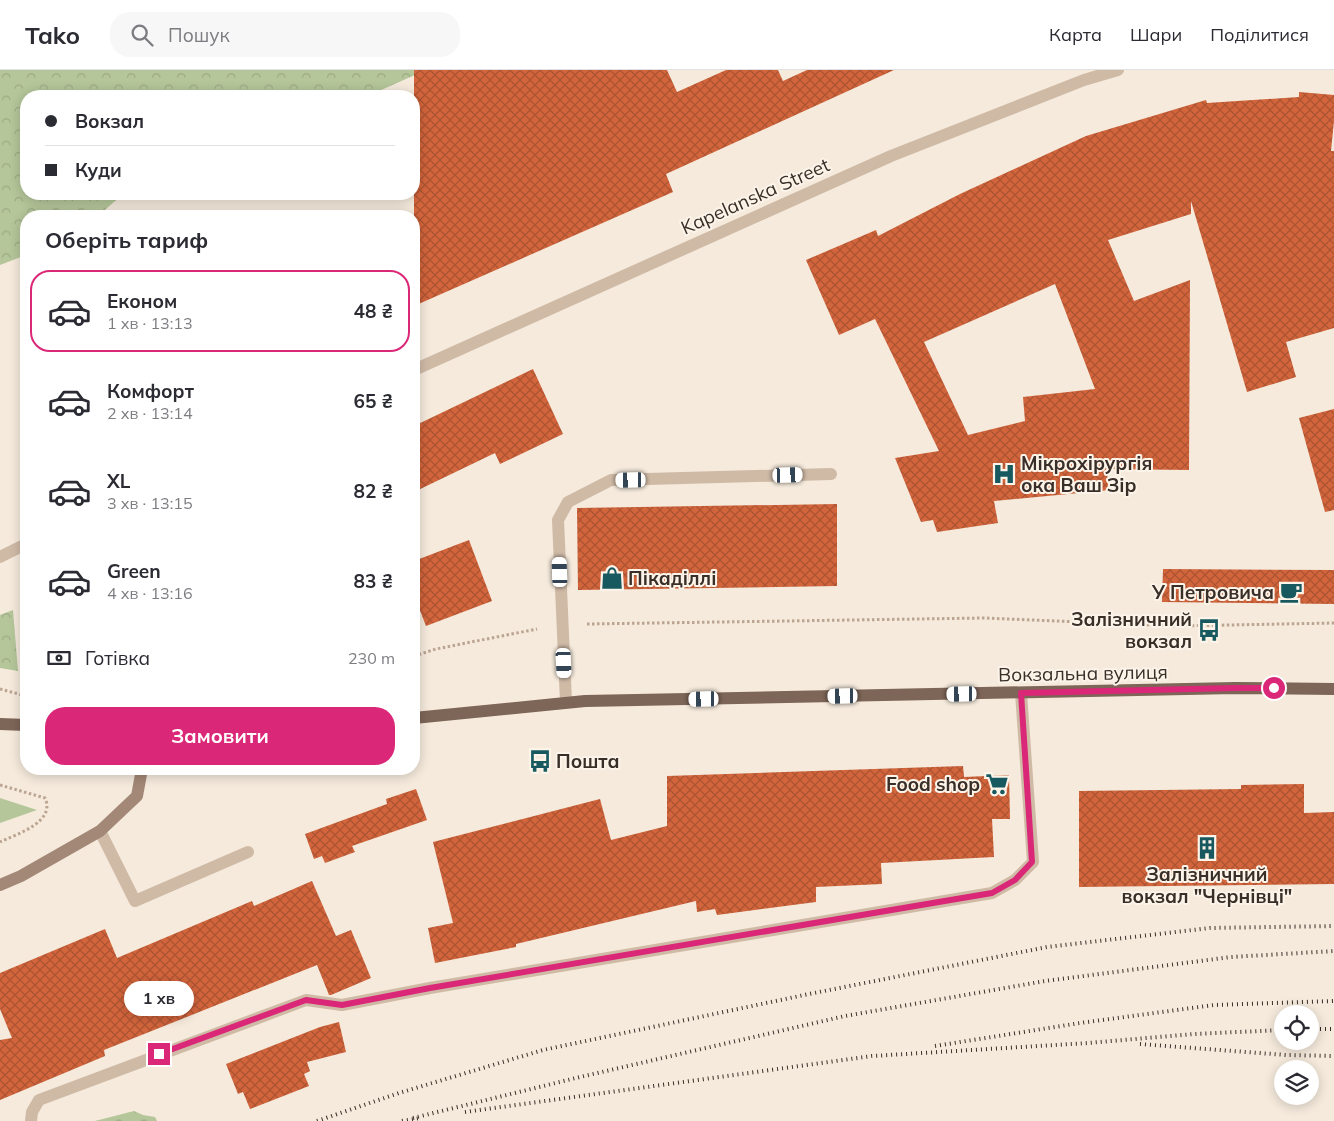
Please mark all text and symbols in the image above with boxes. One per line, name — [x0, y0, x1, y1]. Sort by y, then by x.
search box — [110, 12, 460, 57]
text: Tako — [25, 20, 80, 50]
icon: search — [128, 21, 156, 49]
text: Пошук — [168, 23, 230, 47]
text: Карта — [1049, 23, 1102, 46]
text: Шари — [1130, 23, 1182, 46]
text: Поділитися — [1210, 23, 1309, 46]
text: Вокзал — [75, 109, 144, 133]
street label: Kapelanska Street — [677, 152, 833, 240]
text: Куди — [75, 158, 122, 182]
text: Оберіть тариф — [45, 226, 208, 254]
icon: car — [47, 289, 92, 334]
text: Економ — [107, 289, 177, 313]
text: 48 ₴ — [354, 299, 393, 323]
text: 1 хв · 13:13 — [107, 313, 193, 333]
icon: car — [47, 379, 92, 424]
text: Комфорт — [107, 379, 194, 403]
text: 65 ₴ — [354, 389, 393, 413]
text: 2 хв · 13:14 — [107, 403, 193, 423]
place label: Мікрохірургія ока Ваш Зір — [1021, 451, 1152, 497]
hospital icon: Мікрохірургія ока Ваш Зір — [991, 461, 1017, 487]
car — [772, 467, 803, 483]
icon: car — [47, 469, 92, 514]
text: XL — [107, 469, 130, 493]
car — [615, 472, 646, 488]
text: 82 ₴ — [354, 479, 393, 503]
text: 3 хв · 13:15 — [107, 493, 193, 513]
car — [551, 557, 568, 587]
icon: car — [47, 559, 92, 604]
text: Green — [107, 559, 161, 583]
shop icon: Пікаділлі — [599, 565, 625, 591]
place label: Пікаділлі — [628, 566, 716, 590]
text: 83 ₴ — [354, 569, 393, 593]
cafe icon: У Петровича — [1278, 579, 1304, 605]
place label: У Петровича — [1151, 580, 1274, 604]
text: 4 хв · 13:16 — [107, 583, 193, 603]
place label: Залізничний вокзал — [1071, 607, 1192, 653]
bus stop icon: Залізничний вокзал — [1196, 617, 1222, 643]
icon: cash — [45, 644, 73, 672]
text: Готівка — [85, 646, 150, 670]
text: 230 m — [348, 648, 395, 668]
car — [555, 648, 572, 678]
street label: Вокзальна вулиця — [998, 660, 1168, 686]
route start — [1263, 677, 1285, 699]
car — [946, 686, 977, 702]
car — [827, 688, 858, 704]
car — [688, 691, 719, 707]
button: Замовити — [45, 707, 395, 765]
bus stop icon: Пошта — [527, 748, 553, 774]
place label: Пошта — [556, 749, 620, 773]
supermarket icon: Food shop — [984, 771, 1010, 797]
place label: Food shop — [886, 772, 980, 796]
building icon: Залізничний вокзал "Чернівці" — [1194, 835, 1220, 861]
place label: Залізничний вокзал "Чернівці" — [1122, 862, 1292, 908]
callout: 1 хв — [124, 982, 194, 1016]
text: 1 хв — [143, 988, 175, 1008]
map controls — [1274, 1005, 1319, 1105]
button: locate — [1274, 1005, 1319, 1050]
route end — [148, 1043, 170, 1065]
button: layers — [1274, 1060, 1319, 1105]

